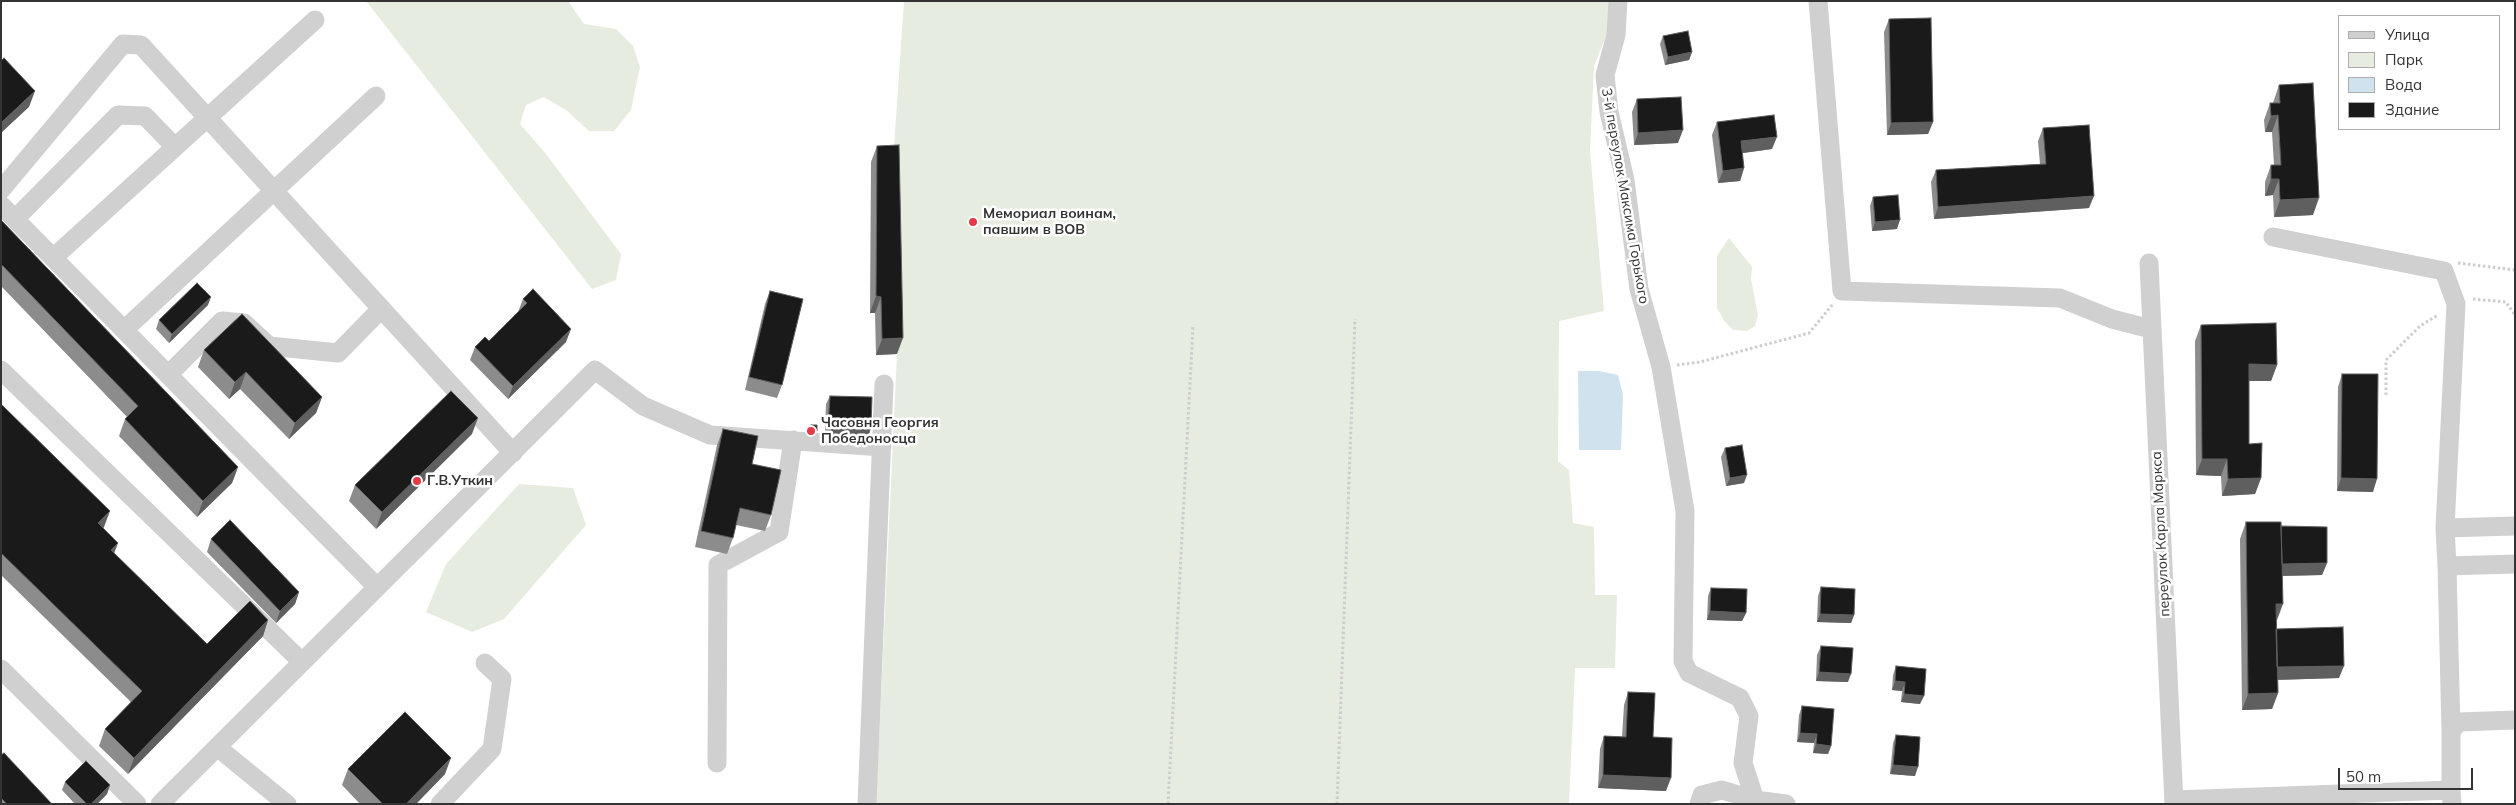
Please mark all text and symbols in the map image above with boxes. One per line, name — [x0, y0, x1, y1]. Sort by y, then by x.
legend — [2338, 15, 2501, 130]
text: Улица — [2385, 25, 2430, 44]
text: Парк — [2385, 50, 2423, 69]
text: Вода — [2385, 75, 2422, 94]
street label: 3-й переулок Максима Горького — [1598, 87, 1652, 305]
text: Здание — [2385, 100, 2439, 119]
place label: Мемориал воинам, павшим в ВОВ — [983, 206, 1116, 238]
marker: Мемориал воинам, павшим в ВОВ — [967, 216, 979, 228]
place label: Часовня Георгия Победоносца — [821, 415, 939, 448]
marker: Часовня Георгия Победоносца — [805, 425, 817, 437]
street label: переулок Карла Маркса — [2148, 451, 2174, 617]
place label: Г.В.Уткин — [427, 473, 493, 489]
marker: Г.В.Уткин — [411, 475, 423, 487]
scale bar — [2341, 758, 2476, 790]
text: 50 m — [2346, 767, 2381, 786]

